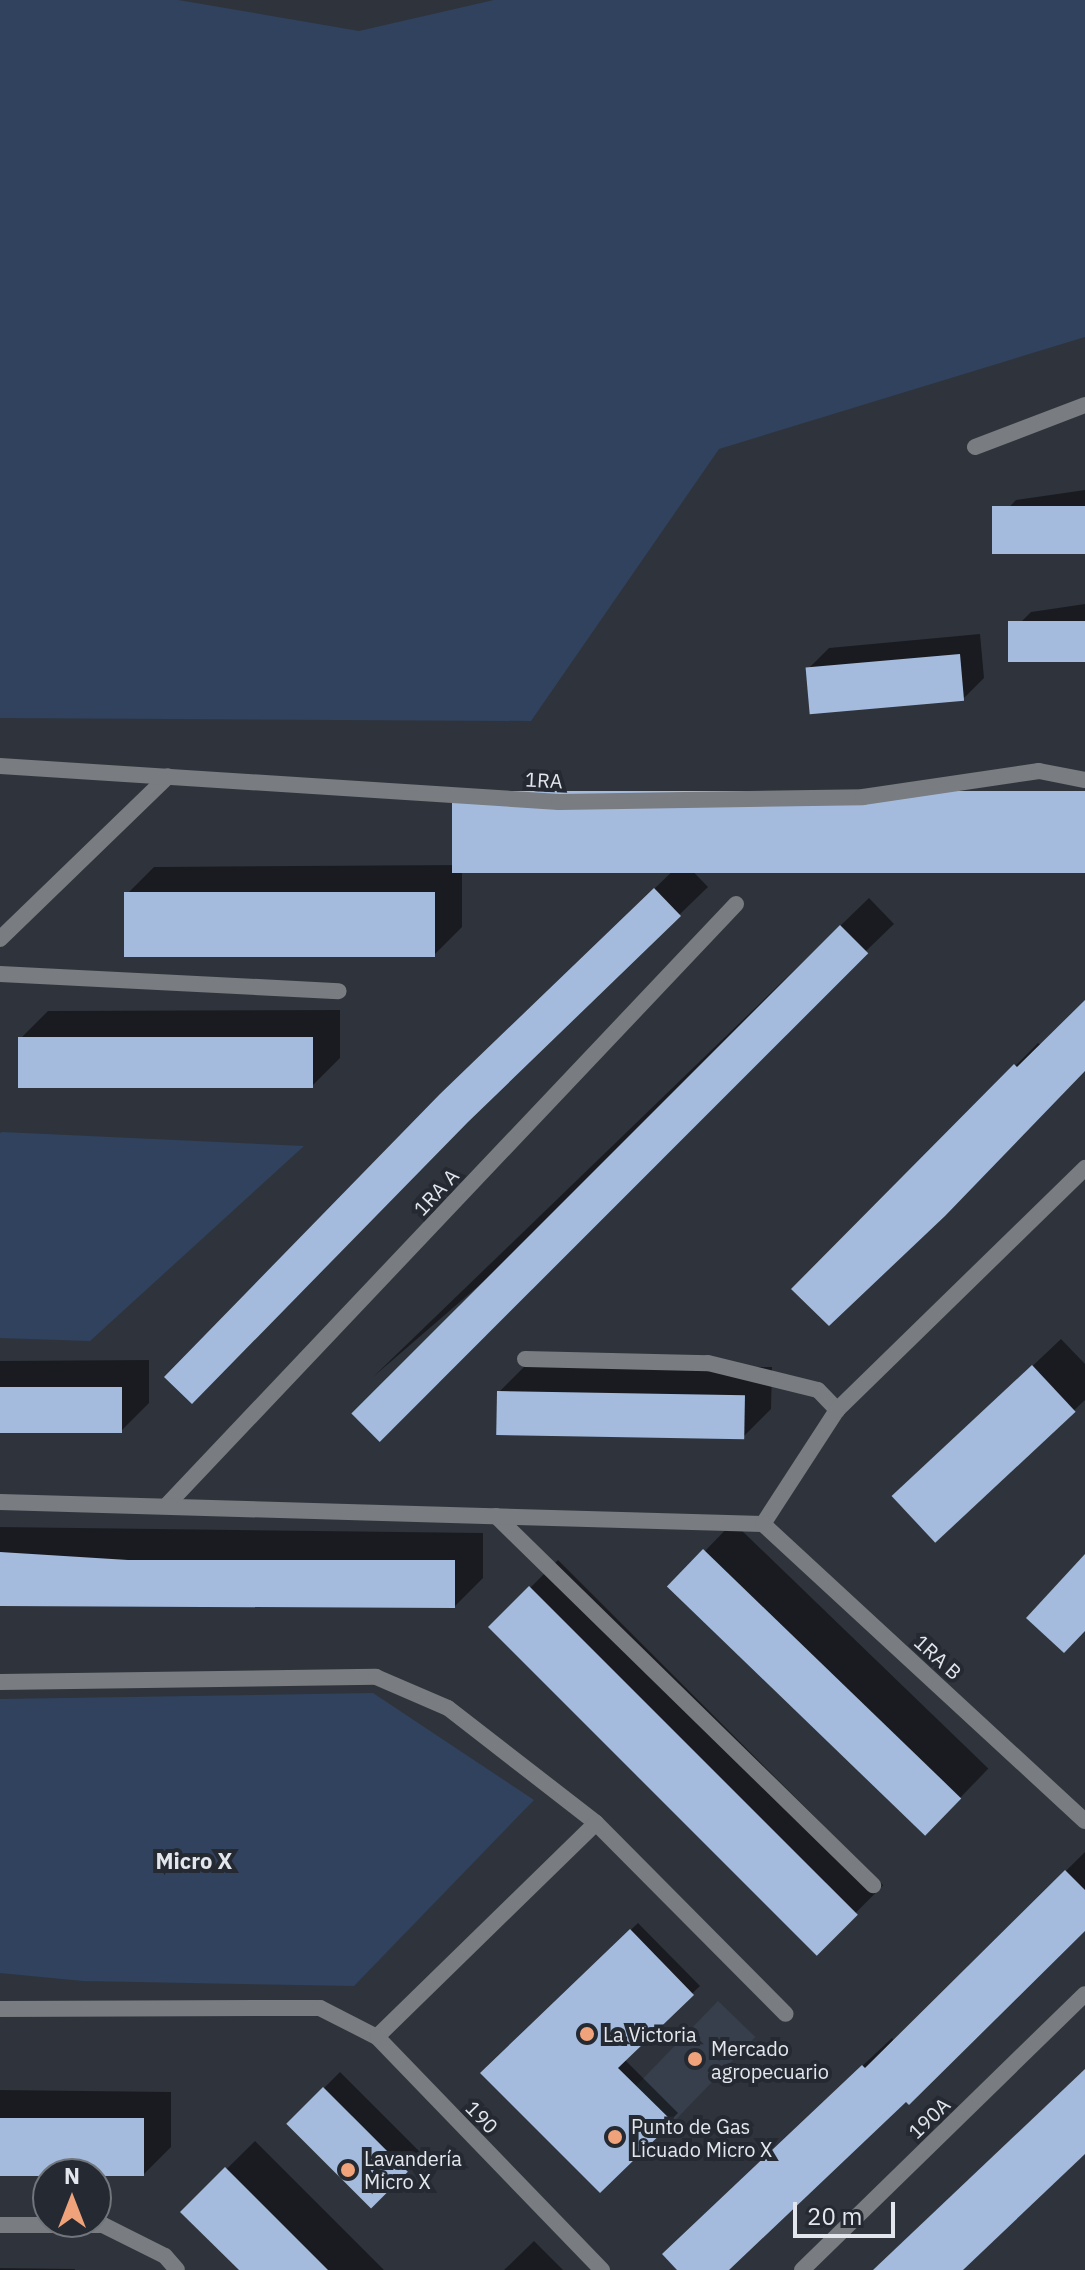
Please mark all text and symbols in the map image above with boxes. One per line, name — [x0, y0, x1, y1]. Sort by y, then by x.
street label: 1RA — [525, 767, 563, 793]
street label: 1RA A — [408, 1164, 464, 1220]
street label: 1RA B — [909, 1630, 967, 1684]
district label: Micro X — [156, 1848, 232, 1874]
place label: La Victoria — [603, 2022, 697, 2046]
marker: La Victoria — [578, 2025, 596, 2043]
place label: Mercado agropecuario — [711, 2036, 829, 2083]
marker: Mercado agropecuario — [686, 2050, 704, 2068]
street label: 190A — [903, 2092, 955, 2144]
street label: 190 — [461, 2096, 503, 2138]
place label: Punto de Gas Licuado Micro X — [631, 2114, 772, 2161]
marker: Punto de Gas Licuado Micro X — [606, 2128, 624, 2146]
place label: Lavandería Micro X — [364, 2146, 462, 2193]
north arrow — [32, 2158, 112, 2238]
text: N — [64, 2161, 80, 2190]
marker: Lavandería Micro X — [339, 2161, 357, 2179]
scale bar — [797, 2186, 899, 2236]
text: 20 m — [807, 2200, 862, 2232]

